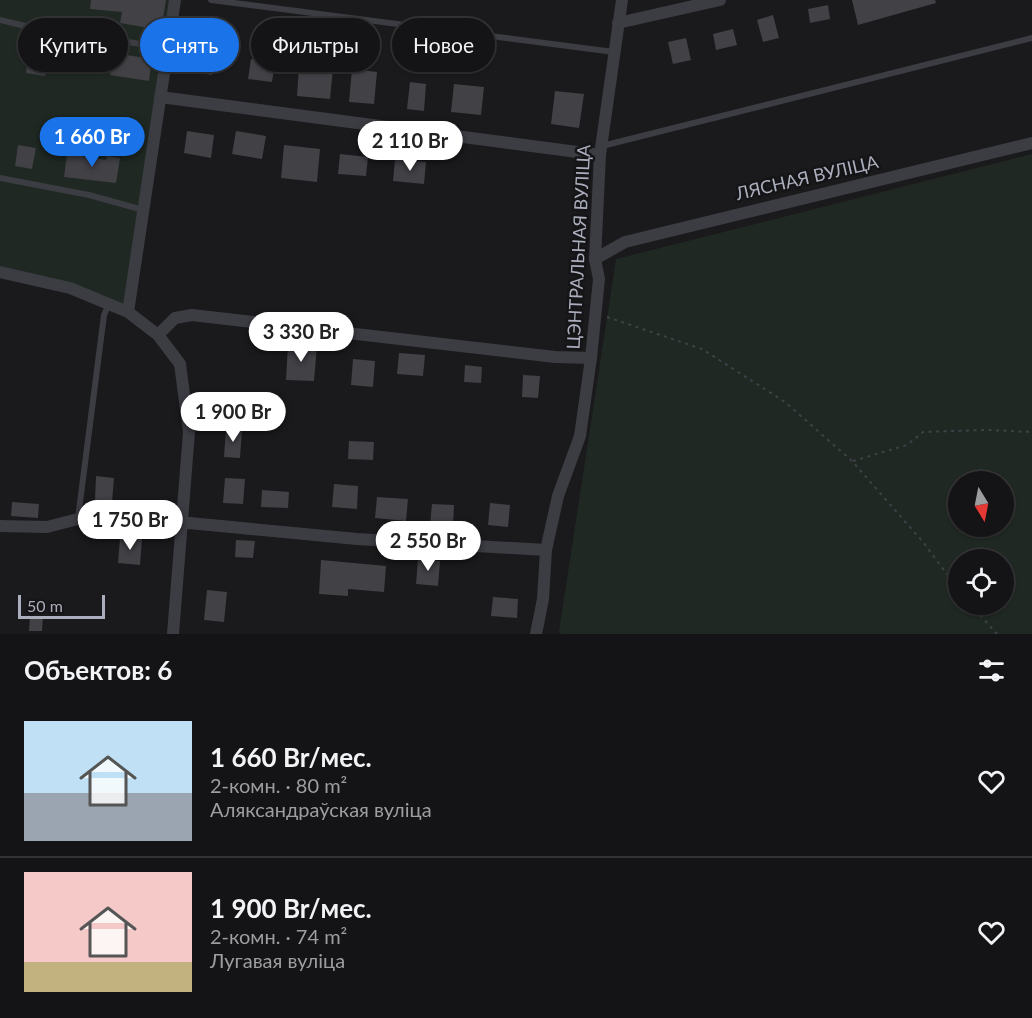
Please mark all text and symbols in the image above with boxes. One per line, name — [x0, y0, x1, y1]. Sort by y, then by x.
chip: Купить — [18, 18, 128, 72]
chip: Снять — [140, 18, 239, 72]
chip: Фильтры — [251, 18, 380, 72]
chip: Новое — [392, 18, 495, 72]
pin: 1 660 Br — [30, 117, 154, 168]
pin: 2 110 Br — [348, 121, 472, 172]
text: 1 660 Br — [54, 124, 130, 148]
text: 2 110 Br — [372, 128, 448, 152]
street label: ЦЭНТРАЛЬНАЯ ВУЛІЦА — [562, 143, 594, 350]
street label: ЛЯСНАЯ ВУЛІЦА — [732, 150, 881, 204]
pin: 3 330 Br — [239, 312, 363, 363]
text: 3 330 Br — [263, 319, 339, 343]
pin: 1 900 Br — [171, 392, 295, 443]
text: 1 900 Br — [195, 399, 271, 423]
north arrow — [948, 471, 1014, 537]
map controls — [948, 471, 1014, 615]
pin: 1 750 Br — [68, 500, 192, 551]
text: 1 750 Br — [92, 507, 168, 531]
pin: 2 550 Br — [366, 521, 490, 572]
text: 2 550 Br — [390, 528, 466, 552]
button: locate — [948, 549, 1014, 615]
scale bar — [18, 592, 105, 620]
text: 50 m — [27, 596, 63, 615]
text: Объектов: 6 — [24, 654, 172, 686]
icon: filters — [975, 654, 1008, 687]
text: 1 660 Br/мес. — [210, 741, 372, 773]
icon: home — [72, 745, 144, 817]
icon: heart — [975, 765, 1008, 798]
text: 2-комн. · 80 m² — [210, 773, 347, 797]
text: Аляксандраўская вуліца — [210, 797, 432, 821]
text: 1 900 Br/мес. — [210, 892, 372, 924]
icon: home — [72, 896, 144, 968]
icon: heart — [975, 916, 1008, 949]
text: 2-комн. · 74 m² — [210, 924, 347, 948]
text: Лугавая вуліца — [210, 948, 345, 972]

